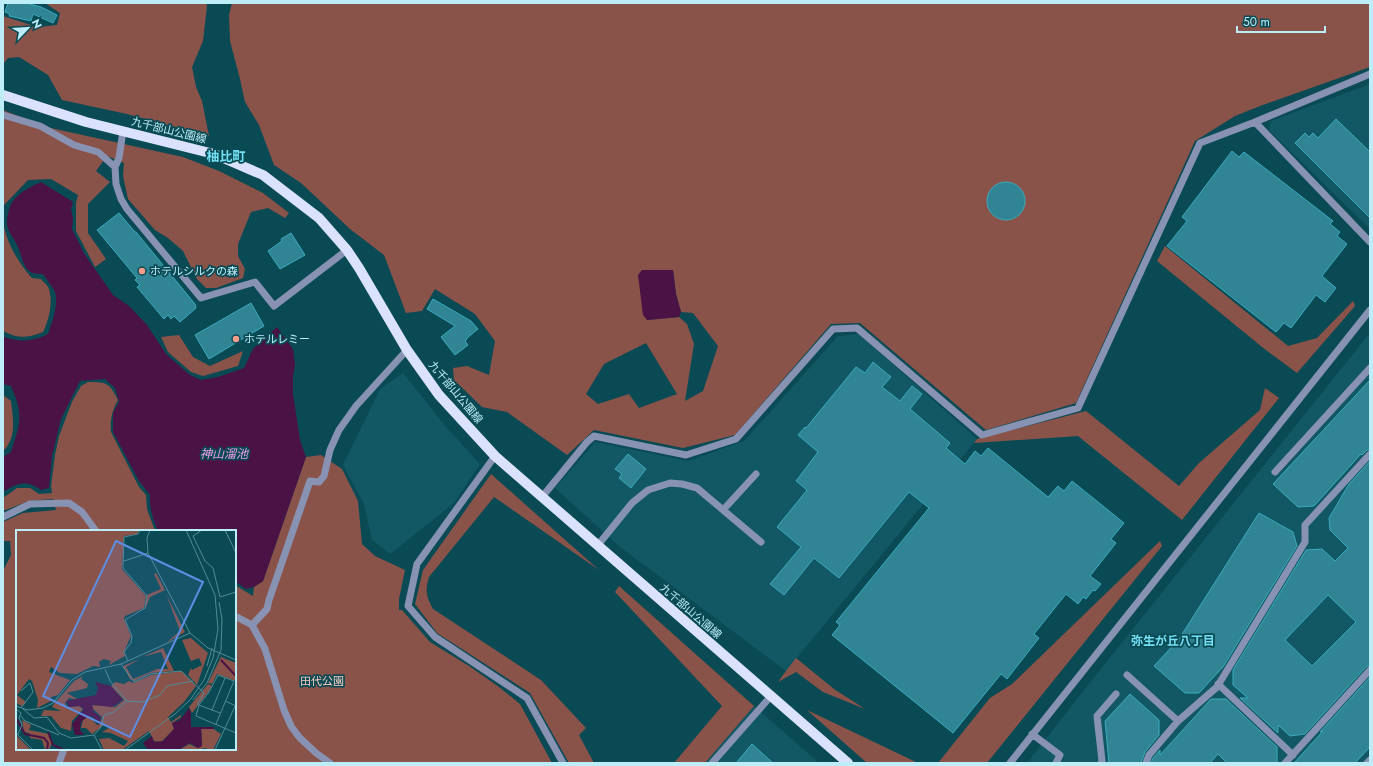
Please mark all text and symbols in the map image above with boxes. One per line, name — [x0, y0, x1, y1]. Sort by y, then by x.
north arrow — [8, 8, 48, 48]
scale bar — [1237, 8, 1325, 34]
text: 50 m — [1243, 13, 1270, 31]
text: N — [28, 16, 46, 31]
street label: 九千部山公園線 — [130, 113, 208, 147]
district label: 柚比町 — [206, 147, 246, 166]
place label: ホテルシルクの森 — [150, 263, 238, 279]
marker: ホテルシルクの森 — [137, 266, 147, 276]
place label: ホテルレミー — [244, 331, 310, 347]
marker: ホテルレミー — [231, 334, 241, 344]
street label: 九千部山公園線 — [425, 357, 487, 427]
water label: 神山溜池 — [200, 445, 249, 463]
inset map — [16, 530, 236, 750]
street label: 九千部山公園線 — [657, 580, 725, 642]
district label: 弥生が丘八丁目 — [1131, 632, 1215, 650]
park label: 田代公園 — [300, 673, 344, 689]

